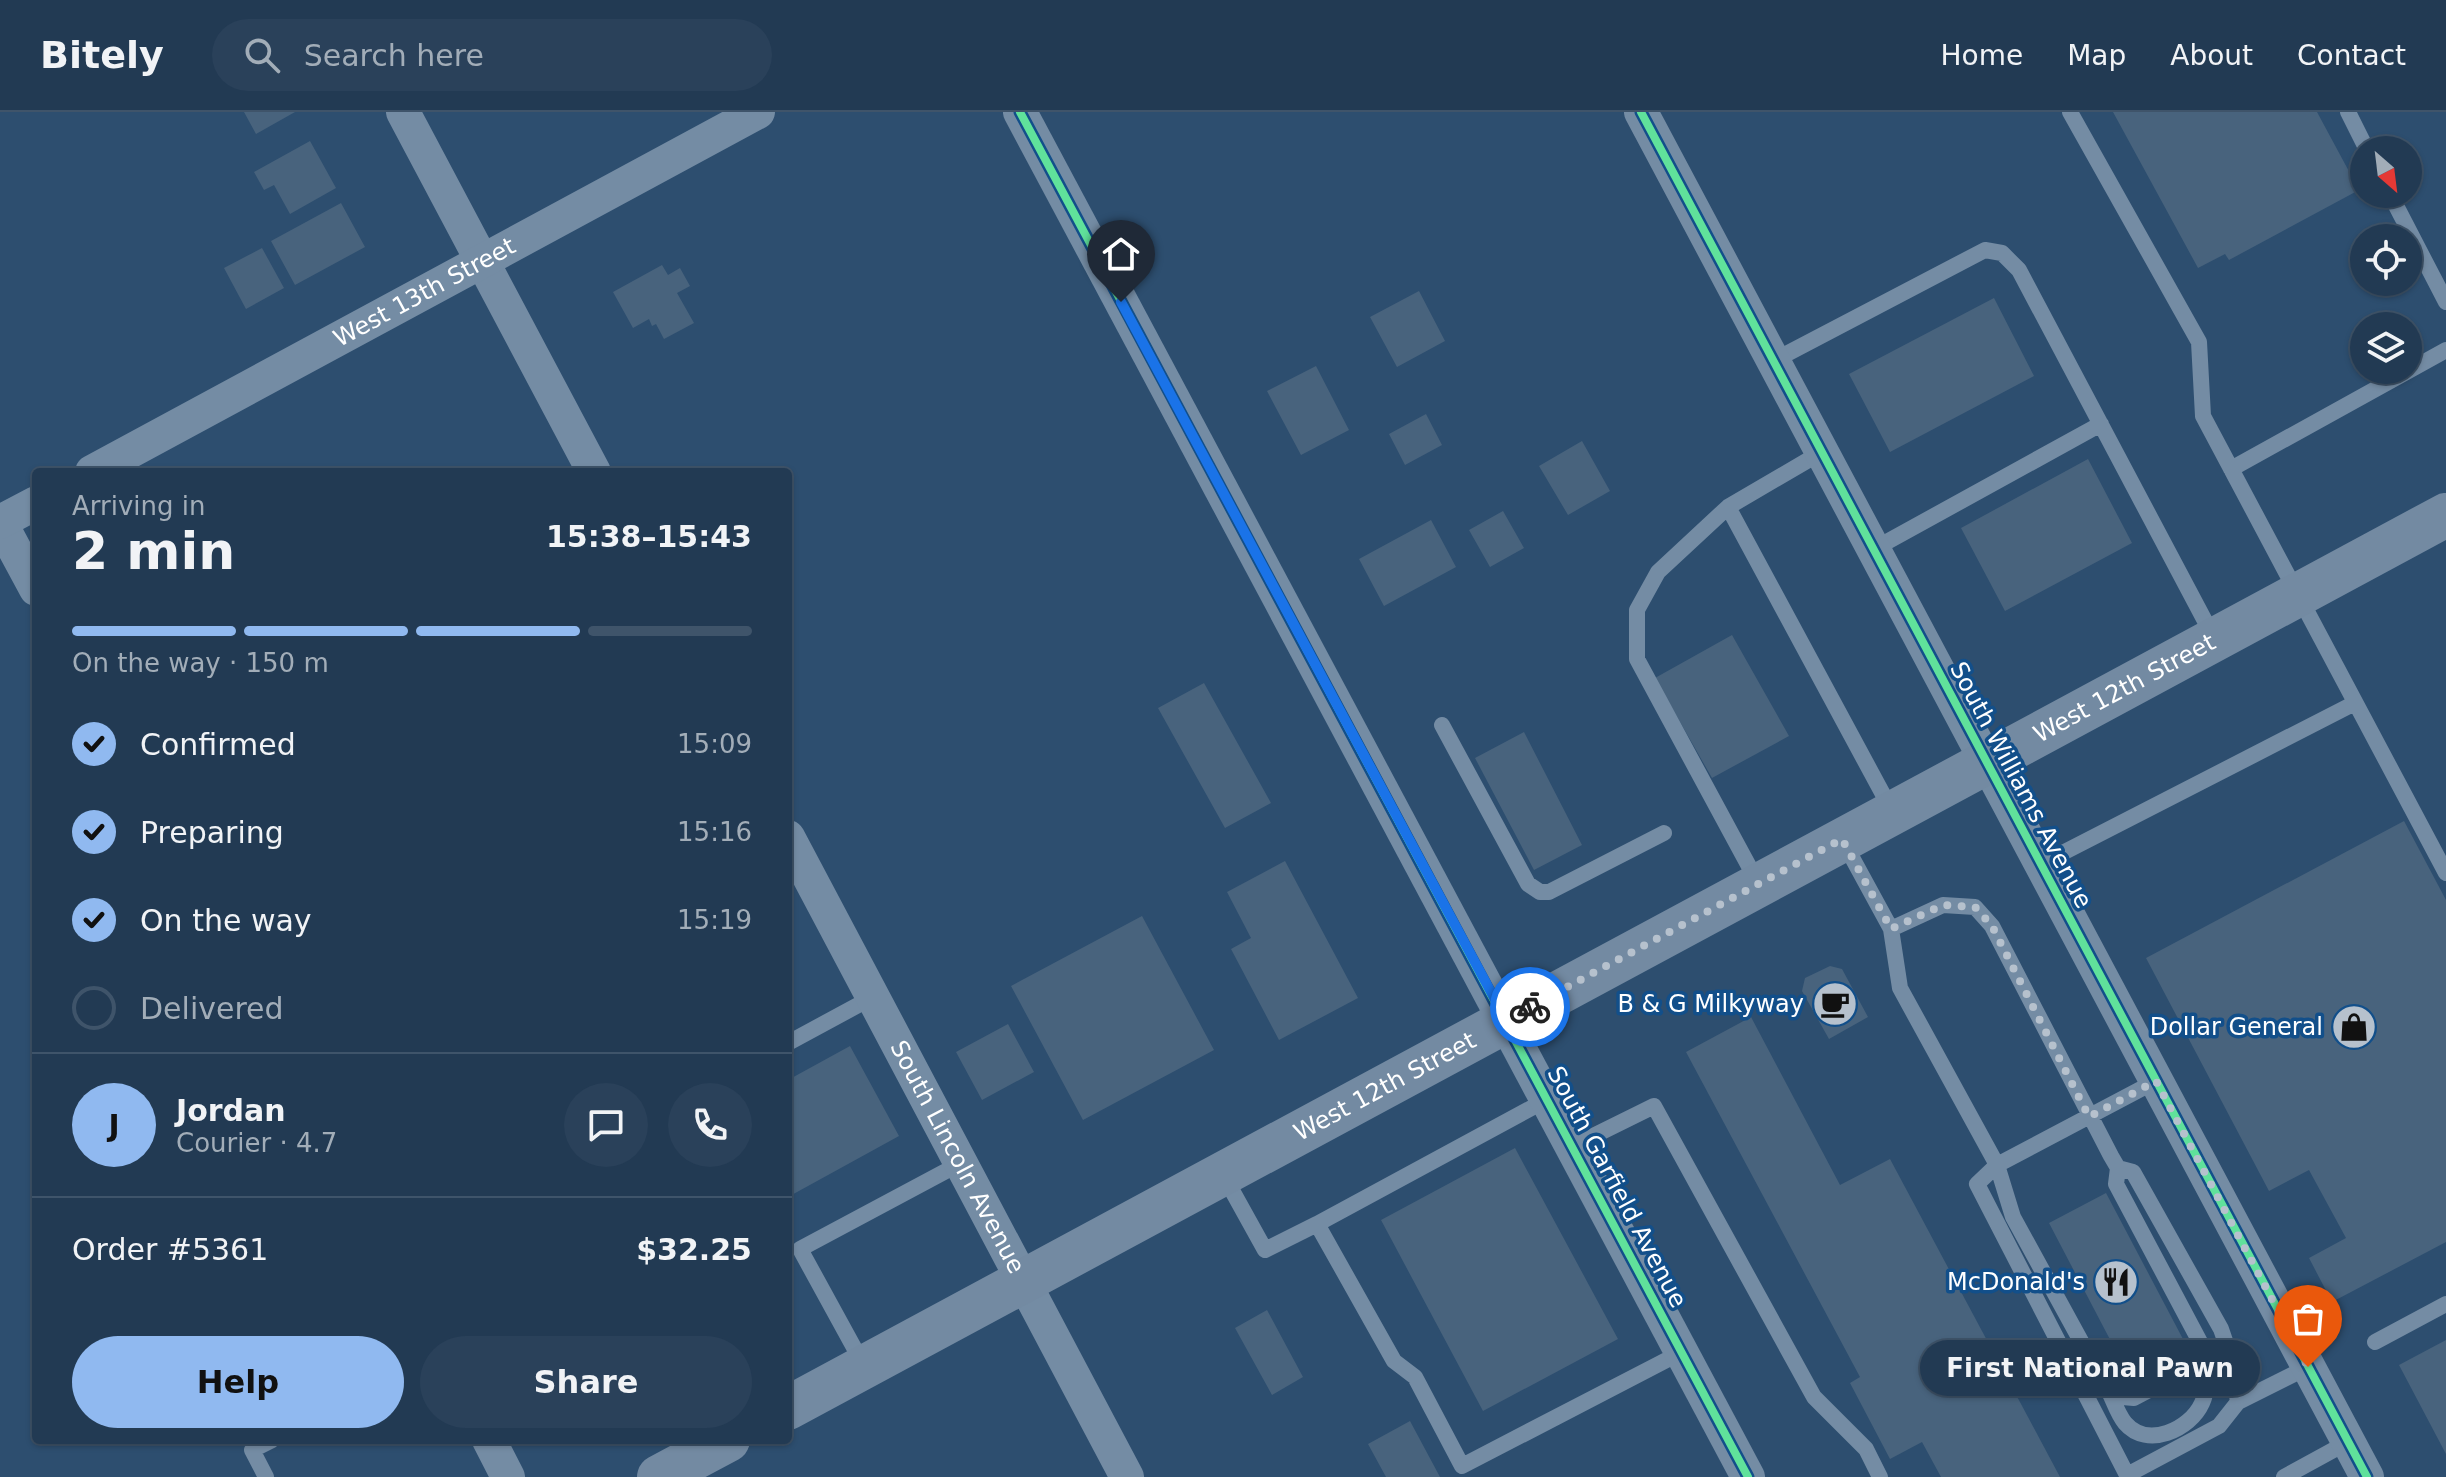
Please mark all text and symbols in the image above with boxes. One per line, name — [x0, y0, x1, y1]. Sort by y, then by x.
search box — [212, 19, 772, 91]
text: Bitely — [40, 33, 164, 77]
icon: search — [240, 33, 284, 77]
text: Search here — [304, 38, 484, 73]
text: Home — [1940, 39, 2023, 72]
text: Map — [2067, 39, 2126, 72]
text: About — [2170, 39, 2253, 72]
text: Contact — [2297, 39, 2406, 72]
north arrow — [2350, 136, 2422, 208]
map controls — [2350, 136, 2422, 384]
pin — [1087, 220, 1155, 302]
button: locate — [2350, 224, 2422, 296]
street label: West 13th Street — [329, 232, 520, 353]
icon: home — [1099, 232, 1143, 276]
button: layers — [2350, 312, 2422, 384]
text: Arriving in — [72, 491, 206, 521]
text: 15:38–15:43 — [546, 519, 752, 554]
text: 2 min — [72, 521, 235, 581]
street label: West 12th Street — [2029, 628, 2220, 749]
text: On the way · 150 m — [72, 648, 329, 678]
street label: South Williams Avenue — [1944, 657, 2098, 913]
icon: check — [72, 722, 116, 766]
text: Confirmed — [140, 727, 296, 762]
text: 15:09 — [677, 729, 752, 759]
icon: check — [72, 810, 116, 854]
text: Preparing — [140, 815, 284, 850]
text: 15:16 — [677, 817, 752, 847]
icon: check — [72, 898, 116, 942]
text: On the way — [140, 903, 312, 938]
text: 15:19 — [677, 905, 752, 935]
courier — [1490, 967, 1570, 1047]
cafe icon: B & G Milkyway — [1811, 980, 1859, 1028]
icon: bike — [1508, 985, 1552, 1029]
place label: B & G Milkyway — [1618, 990, 1804, 1018]
text: Delivered — [140, 991, 284, 1026]
shop icon: Dollar General — [2330, 1003, 2378, 1051]
place label: Dollar General — [2150, 1013, 2323, 1041]
street label: West 12th Street — [1289, 1026, 1481, 1147]
street label: South Lincoln Avenue — [884, 1036, 1031, 1278]
street label: South Garfield Avenue — [1541, 1062, 1693, 1312]
button: chat — [564, 1083, 648, 1167]
button: phone — [668, 1083, 752, 1167]
text: Jordan — [176, 1093, 286, 1128]
text: J — [108, 1108, 120, 1143]
text: Courier · 4.7 — [176, 1128, 337, 1158]
text: Order #5361 — [72, 1232, 268, 1267]
text: $32.25 — [636, 1232, 752, 1267]
restaurant icon: McDonald's — [2092, 1258, 2140, 1306]
place label: McDonald's — [1947, 1268, 2085, 1296]
pin — [2274, 1285, 2342, 1367]
icon: bag — [2286, 1297, 2330, 1341]
button: Help — [72, 1336, 404, 1428]
button: Share — [420, 1336, 752, 1428]
callout: First National Pawn — [1920, 1339, 2260, 1395]
text: First National Pawn — [1946, 1353, 2234, 1383]

